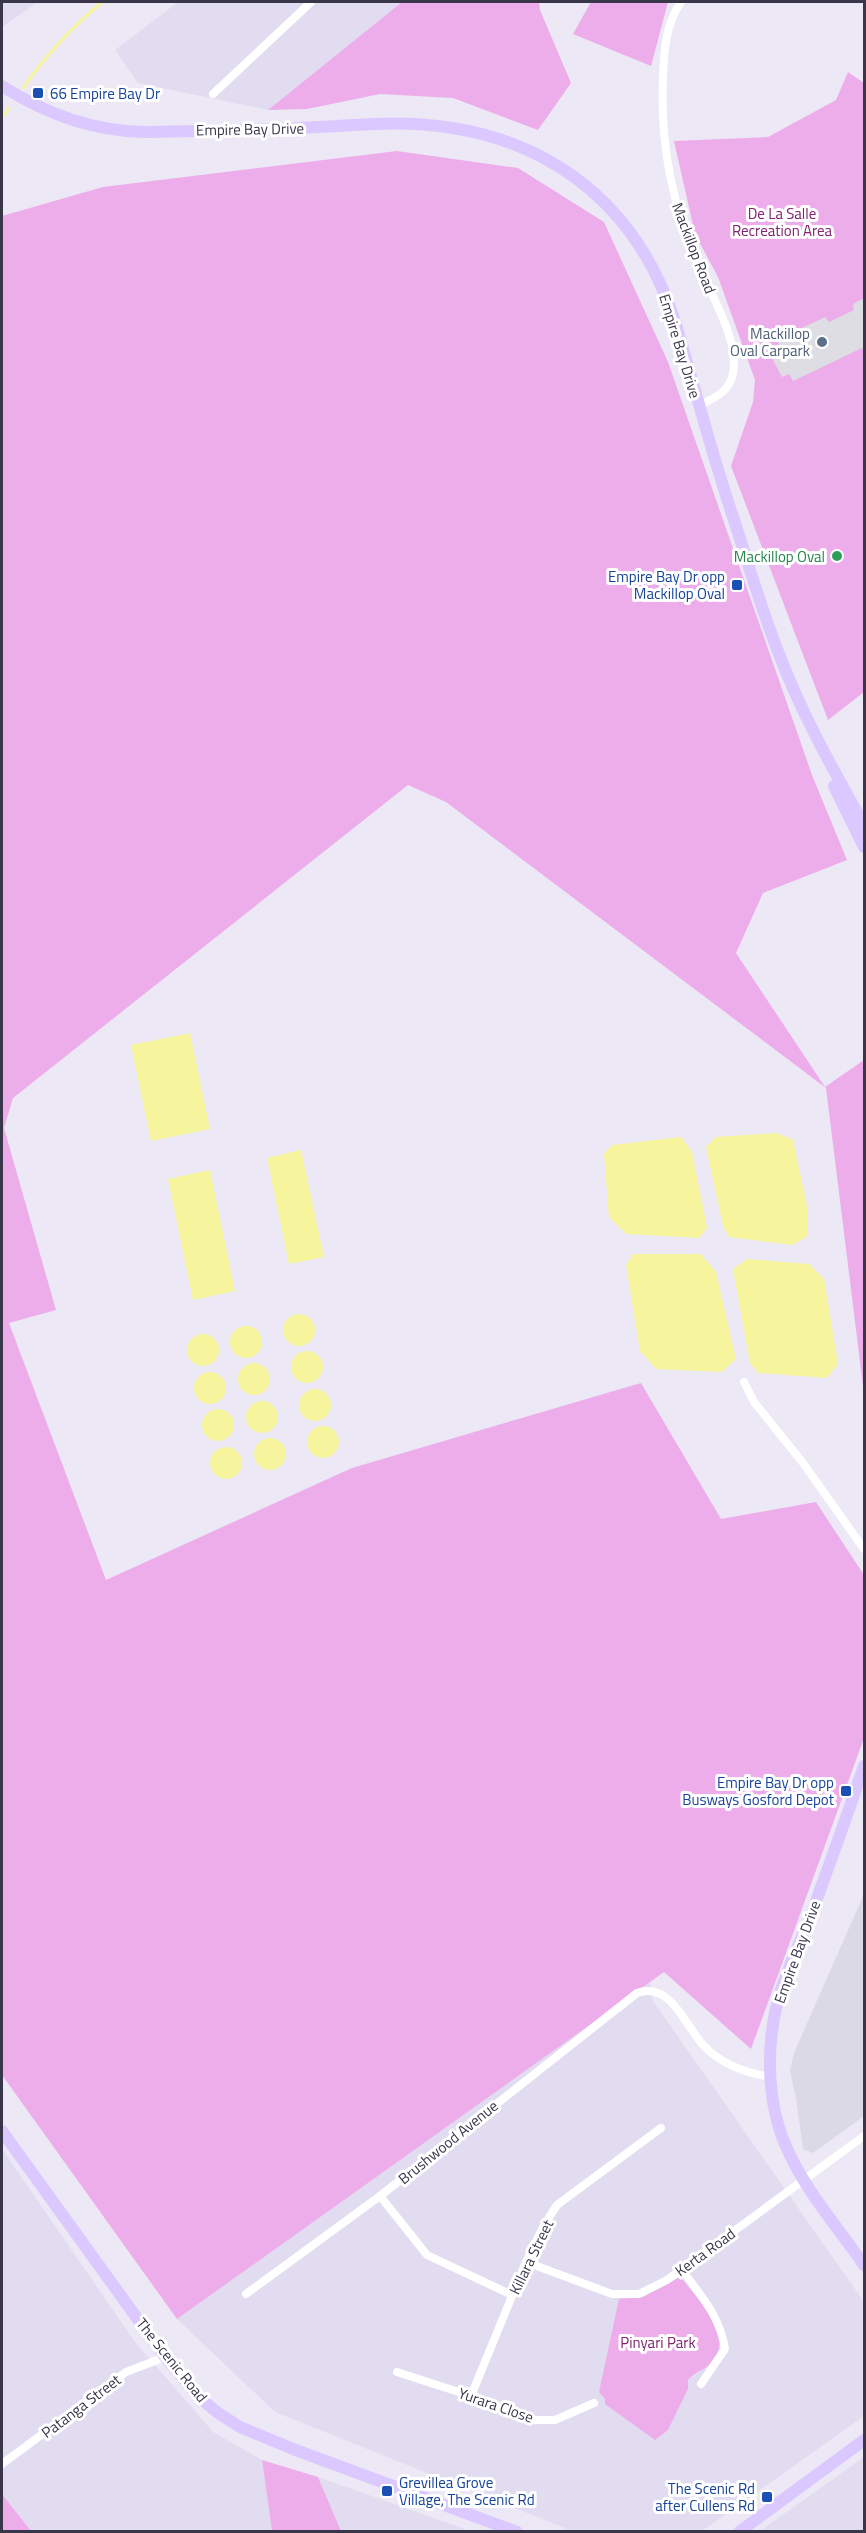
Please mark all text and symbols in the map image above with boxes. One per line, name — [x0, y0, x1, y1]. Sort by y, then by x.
place label: 66 Empire Bay Dr — [50, 82, 160, 105]
marker: 66 Empire Bay Dr — [31, 86, 45, 100]
street label: Empire Bay Drive — [196, 117, 304, 141]
street label: Mackillop Road — [666, 199, 722, 297]
park label: De La Salle Recreation Area — [732, 202, 833, 242]
street label: Empire Bay Drive — [653, 291, 707, 401]
place label: Mackillop Oval Carpark — [730, 322, 810, 362]
marker: Mackillop Oval Carpark — [815, 335, 829, 349]
place label: Mackillop Oval — [734, 545, 825, 568]
marker: Mackillop Oval — [830, 549, 844, 563]
place label: Empire Bay Dr opp Mackillop Oval — [608, 565, 725, 605]
marker: Empire Bay Dr opp Mackillop Oval — [730, 578, 744, 592]
place label: Empire Bay Dr opp Busways Gosford Depot — [682, 1771, 835, 1811]
marker: Empire Bay Dr opp Busways Gosford Depot — [839, 1784, 853, 1798]
street label: Empire Bay Drive — [768, 1897, 826, 2007]
street label: Brushwood Avenue — [393, 2094, 503, 2190]
street label: Killara Street — [503, 2215, 559, 2298]
street label: Kerta Road — [670, 2222, 740, 2282]
street label: The Scenic Road — [131, 2313, 213, 2407]
park label: Pinyari Park — [620, 2331, 696, 2354]
street label: Patanga Street — [36, 2368, 126, 2444]
street label: Yurara Close — [455, 2381, 537, 2429]
place label: Grevillea Grove Village, The Scenic Rd — [399, 2471, 535, 2511]
place label: The Scenic Rd after Cullens Rd — [655, 2477, 755, 2517]
marker: Grevillea Grove Village, The Scenic Rd — [380, 2484, 394, 2498]
marker: The Scenic Rd after Cullens Rd — [760, 2490, 774, 2504]

